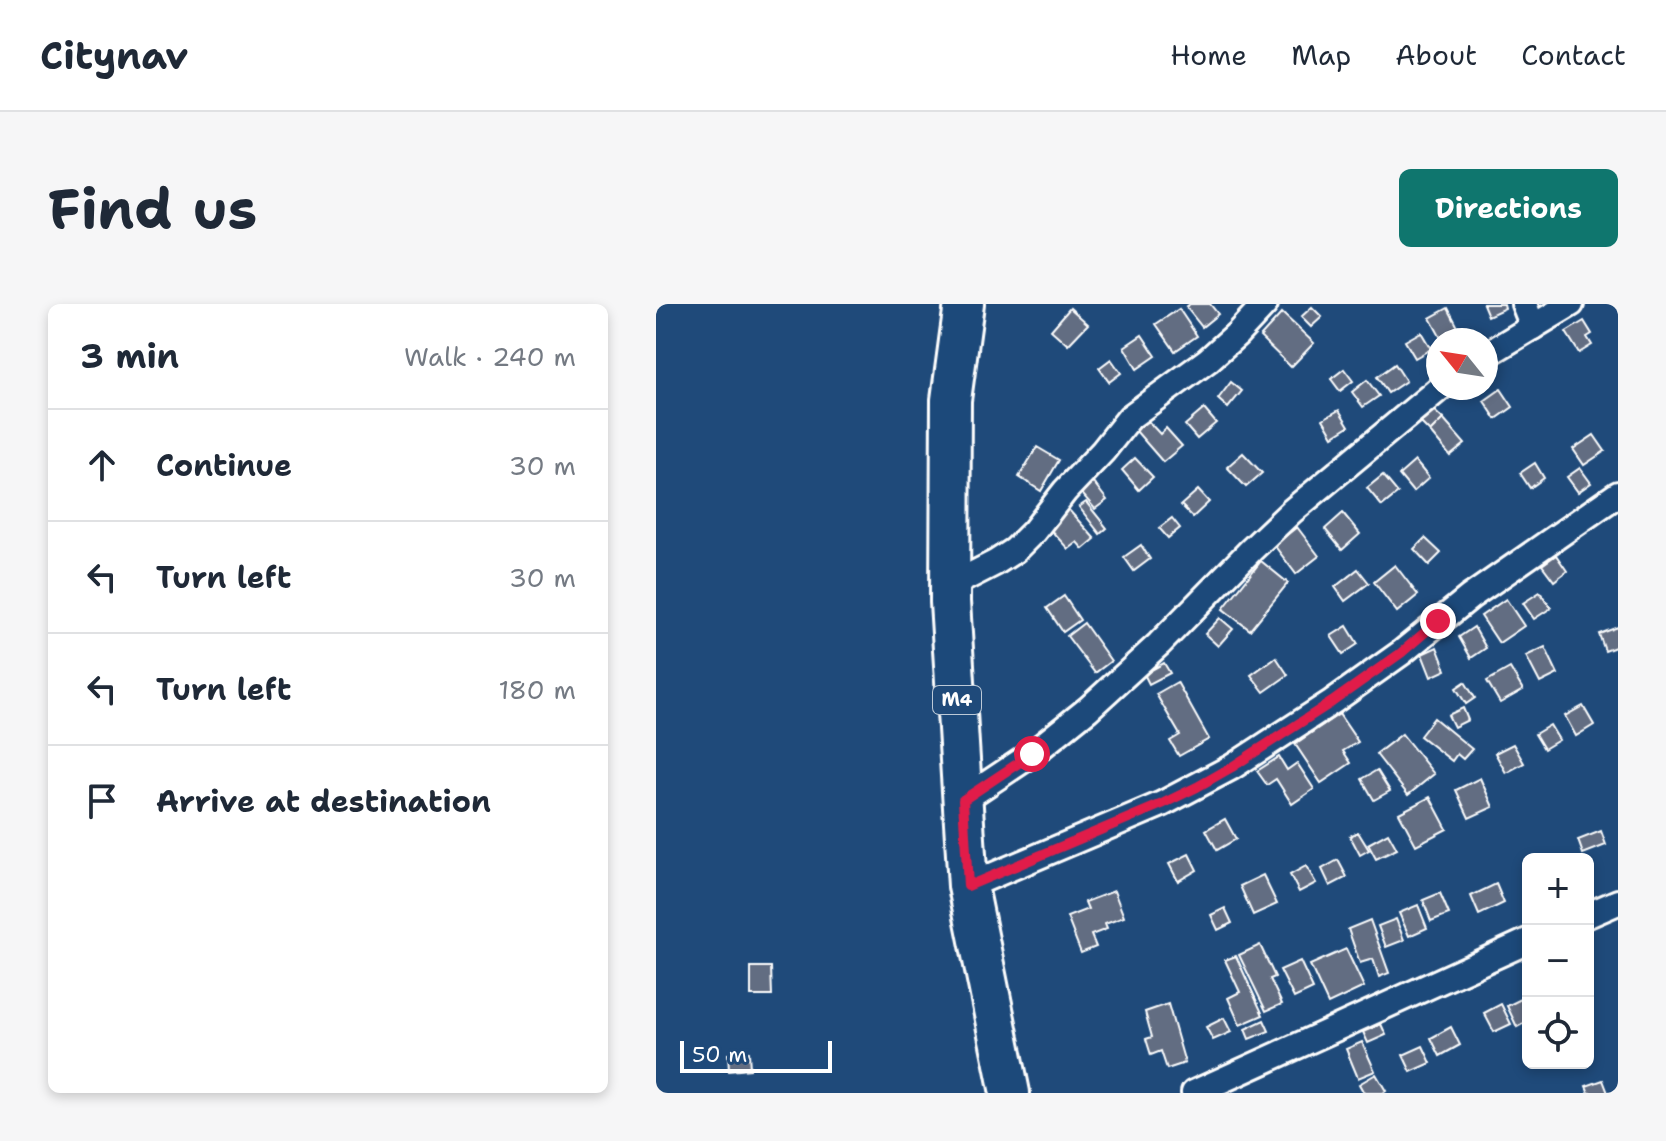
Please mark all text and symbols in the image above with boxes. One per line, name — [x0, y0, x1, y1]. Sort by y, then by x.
text: Citynav — [40, 30, 188, 81]
text: Home — [1170, 36, 1247, 74]
text: Map — [1291, 36, 1351, 74]
text: About — [1395, 36, 1477, 74]
text: Contact — [1521, 36, 1626, 74]
button: Directions — [1399, 169, 1618, 247]
text: Find us — [48, 171, 257, 246]
north arrow — [1426, 328, 1498, 400]
text: 3 min — [80, 333, 179, 379]
text: Walk · 240 m — [404, 339, 576, 374]
icon: ahead — [80, 443, 124, 487]
text: Continue — [156, 445, 292, 486]
text: 30 m — [509, 448, 576, 483]
icon: left — [80, 555, 124, 599]
text: Turn left — [156, 557, 291, 598]
text: 30 m — [509, 560, 576, 595]
route end — [1420, 603, 1456, 639]
icon: left — [80, 667, 124, 711]
text: Turn left — [156, 669, 291, 710]
text: 180 m — [498, 672, 576, 707]
road number: M4 — [933, 686, 981, 714]
route start — [1014, 736, 1050, 772]
icon: arrive — [80, 779, 124, 823]
text: Arrive at destination — [156, 781, 491, 822]
map controls — [1522, 853, 1594, 1069]
button: + — [1522, 853, 1594, 925]
button: − — [1522, 925, 1594, 997]
button: locate — [1522, 997, 1594, 1069]
scale bar — [680, 1037, 832, 1073]
text: 50 m — [692, 1040, 747, 1069]

